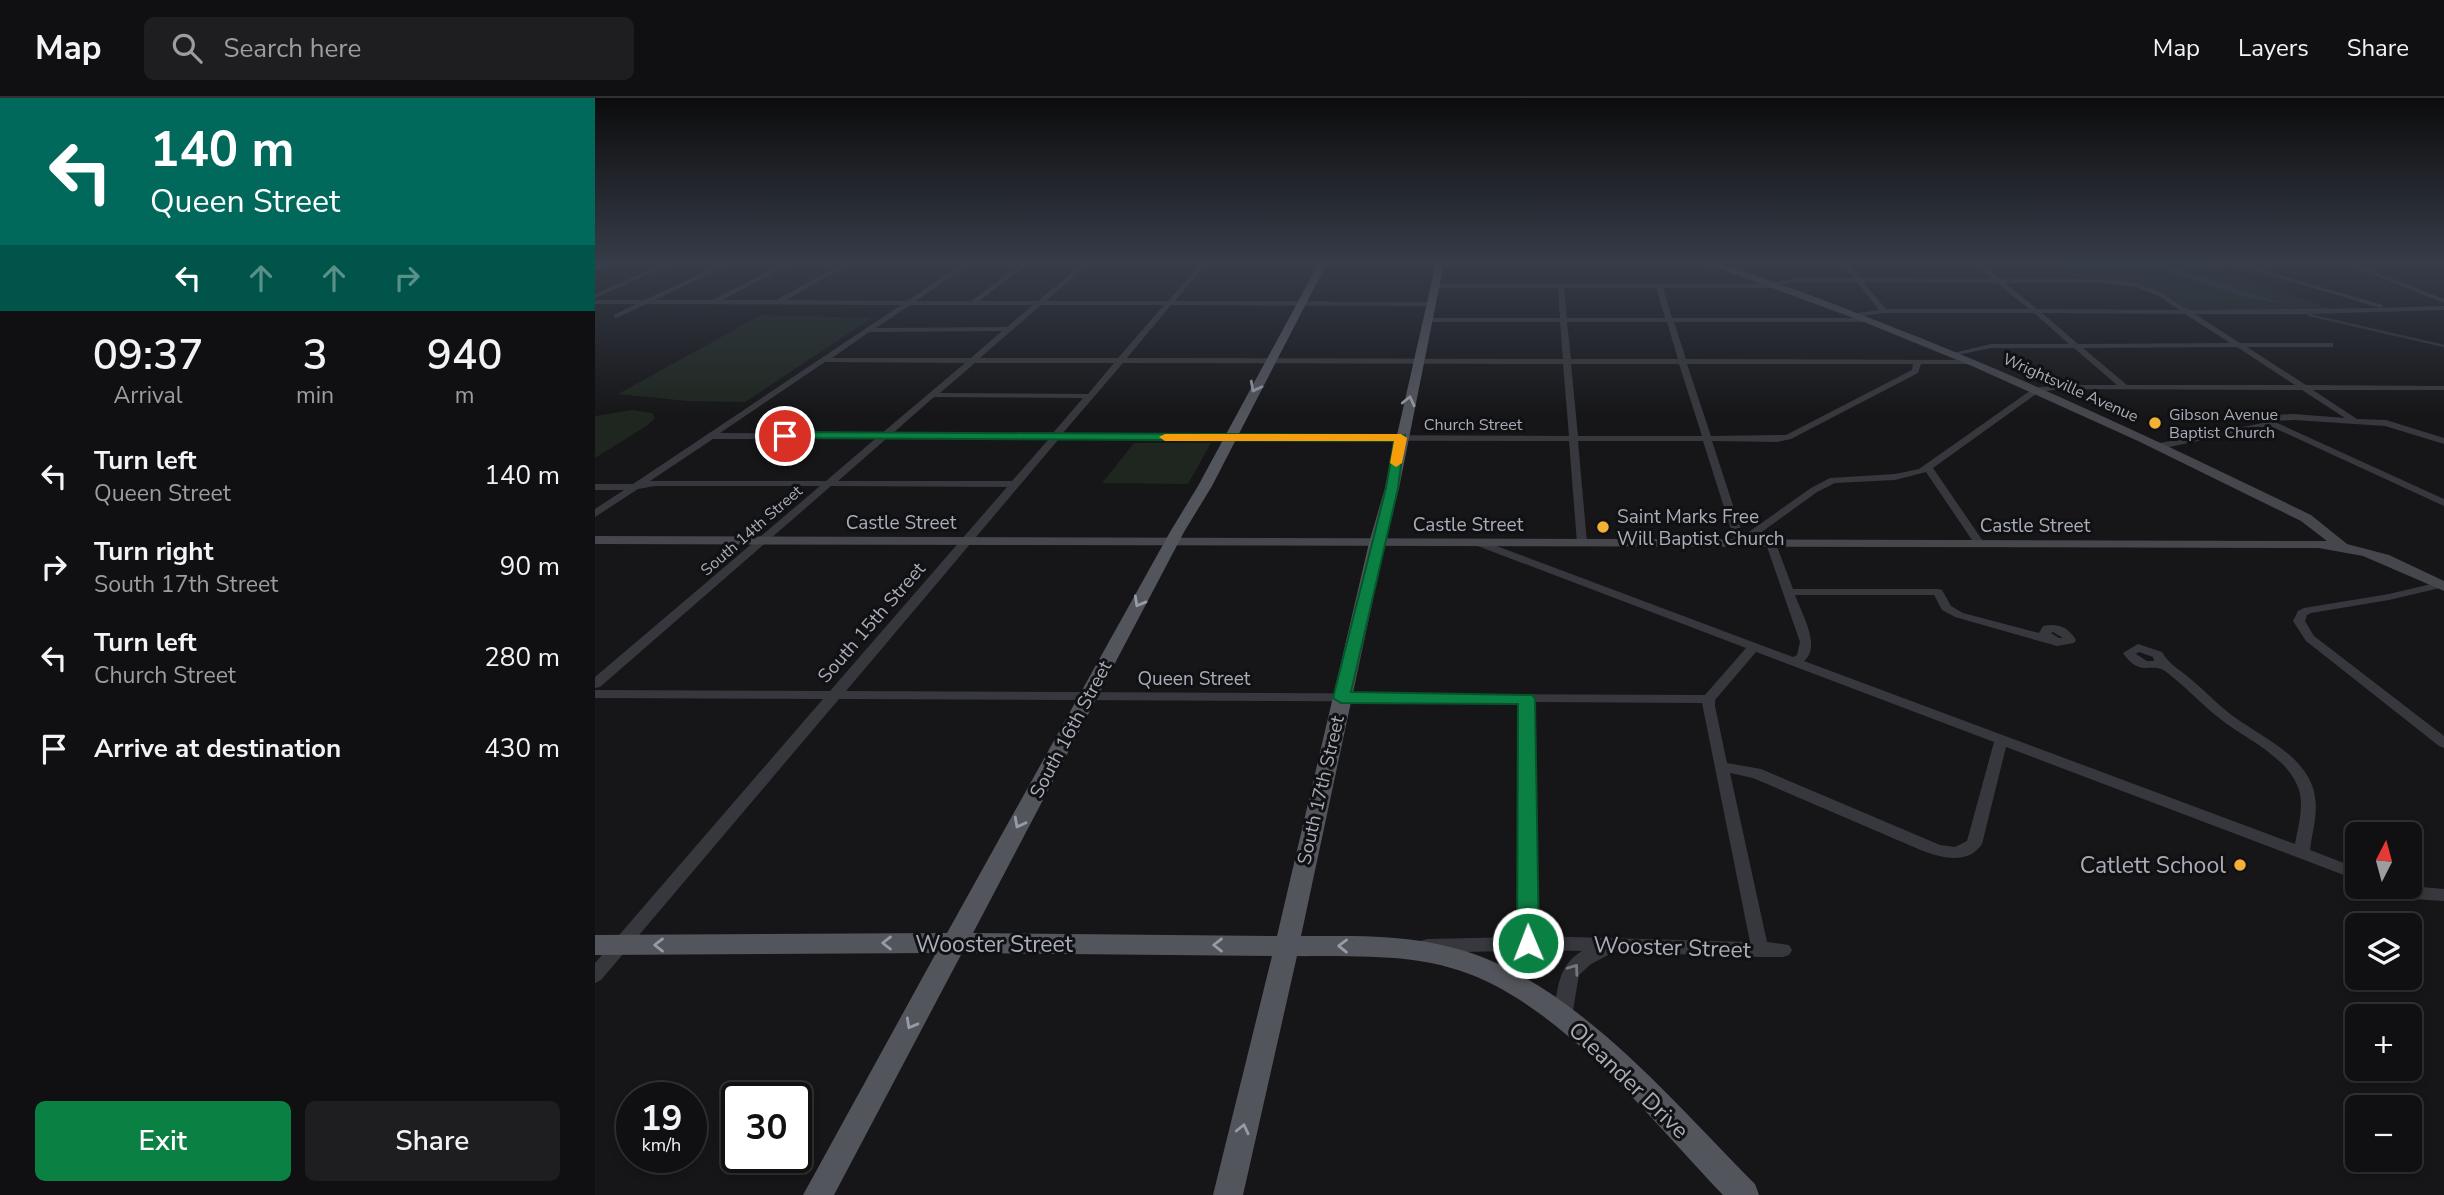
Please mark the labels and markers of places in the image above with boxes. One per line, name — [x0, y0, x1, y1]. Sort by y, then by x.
place label: Gibson Avenue Baptist Church — [2169, 404, 2278, 444]
pin — [755, 406, 815, 466]
marker: Gibson Avenue Baptist Church — [2147, 415, 2163, 431]
place label: Saint Marks Free Will Baptist Church — [1617, 504, 1785, 552]
marker: Saint Marks Free Will Baptist Church — [1595, 519, 1611, 535]
place label: Catlett School — [2080, 850, 2226, 881]
marker: Catlett School — [2232, 857, 2248, 873]

